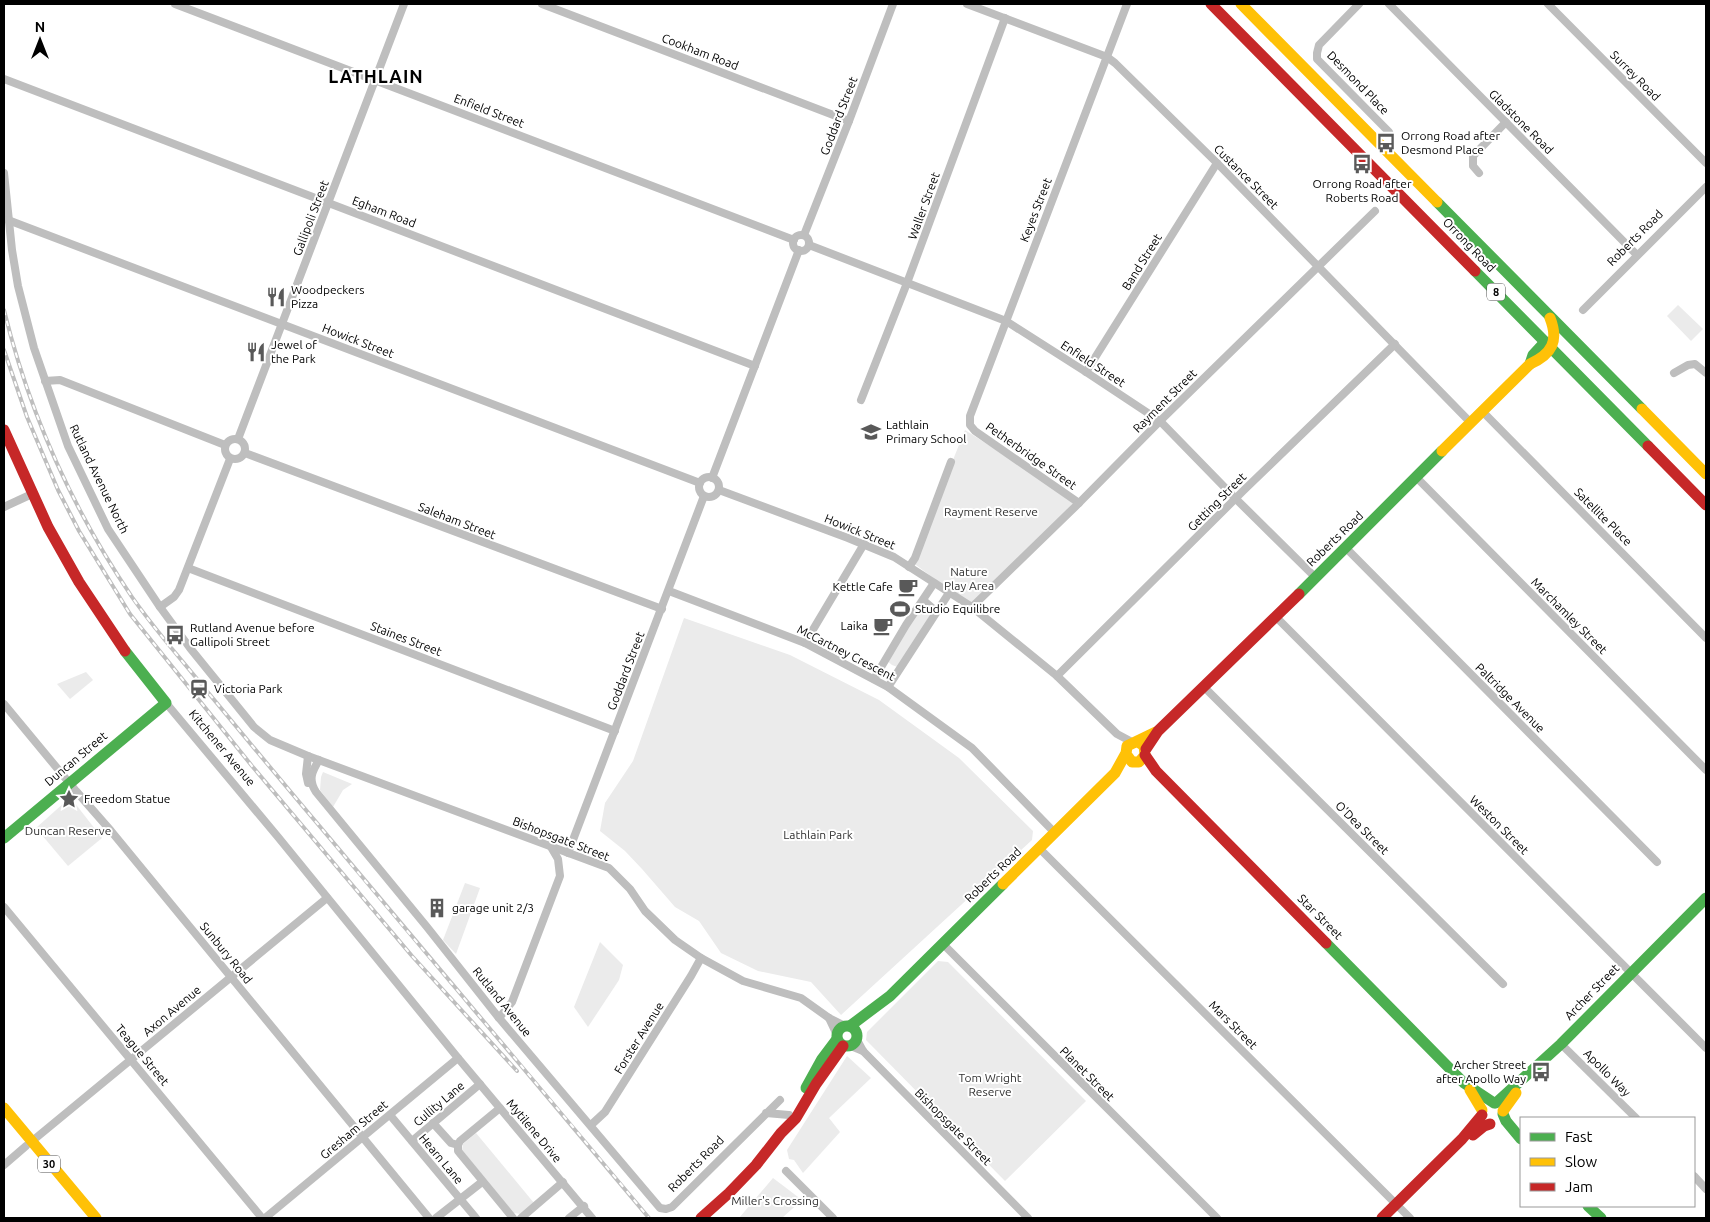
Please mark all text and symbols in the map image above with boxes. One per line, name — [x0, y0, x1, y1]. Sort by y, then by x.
north arrow — [15, 15, 65, 65]
text: N — [35, 19, 45, 35]
street label: Cookham Road — [660, 31, 740, 72]
street label: Desmond Place — [1325, 48, 1392, 117]
street label: Surrey Road — [1608, 48, 1663, 103]
district label: LATHLAIN — [328, 66, 424, 86]
street label: Goddard Street — [818, 74, 860, 157]
street label: Gladstone Road — [1487, 87, 1556, 156]
street label: Enfield Street — [452, 91, 526, 130]
place label: Orrong Road after Desmond Place — [1401, 129, 1500, 156]
bus stop icon: Orrong Road after Desmond Place — [1375, 132, 1397, 154]
street label: Custance Street — [1212, 142, 1281, 212]
bus stop icon: Orrong Road after Roberts Road — [1351, 153, 1373, 175]
street label: Waller Street — [905, 170, 942, 241]
street label: Keyes Street — [1017, 176, 1054, 244]
place label: Orrong Road after Roberts Road — [1313, 177, 1412, 204]
street label: Gallipoli Street — [290, 178, 331, 257]
street label: Egham Road — [350, 193, 418, 230]
street label: Roberts Road — [1604, 207, 1665, 268]
street label: Orrong Road — [1441, 215, 1498, 274]
street label: Band Street — [1119, 231, 1164, 292]
place label: Woodpeckers Pizza — [291, 283, 364, 310]
road number: 8 — [1487, 284, 1505, 300]
restaurant icon: Woodpeckers Pizza — [265, 286, 287, 308]
street label: Howick Street — [321, 321, 396, 360]
place label: Jewel of the Park — [271, 338, 317, 365]
street label: Enfield Street — [1059, 338, 1128, 389]
restaurant icon: Jewel of the Park — [245, 341, 267, 363]
street label: Rayment Street — [1130, 366, 1199, 435]
place label: Lathlain Primary School — [886, 418, 966, 445]
street label: Petherbridge Street — [983, 419, 1079, 492]
school or university icon: Lathlain Primary School — [860, 421, 882, 443]
street label: Rutland Avenue North — [67, 422, 132, 536]
street label: Getting Street — [1185, 470, 1249, 533]
street label: Satellite Place — [1572, 485, 1635, 548]
street label: Saleham Street — [417, 500, 498, 541]
park label: Rayment Reserve — [944, 505, 1038, 518]
street label: Roberts Road — [1304, 509, 1365, 569]
street label: Howick Street — [823, 511, 898, 552]
park label: Nature Play Area — [944, 565, 994, 592]
street label: Marchamley Street — [1529, 575, 1610, 656]
cafe icon: Kettle Cafe — [897, 576, 919, 598]
place label: Kettle Cafe — [833, 580, 893, 593]
sports icon: Studio Equilibre — [889, 598, 911, 620]
place label: Studio Equilibre — [915, 602, 1000, 615]
cafe icon: Laika — [872, 615, 894, 637]
street label: Staines Street — [369, 619, 444, 658]
place label: Laika — [841, 619, 868, 632]
place label: Rutland Avenue before Gallipoli Street — [190, 621, 315, 648]
street label: McCartney Crescent — [795, 622, 898, 683]
bus stop icon: Rutland Avenue before Gallipoli Street — [164, 624, 186, 646]
street label: Goddard Street — [605, 629, 647, 712]
street label: Paltridge Avenue — [1473, 660, 1548, 735]
station icon: Victoria Park — [188, 678, 210, 700]
place label: Victoria Park — [214, 682, 282, 695]
street label: Kitchener Avenue — [187, 707, 258, 788]
street label: Duncan Street — [42, 729, 110, 788]
place icon: Freedom Statue — [58, 788, 80, 810]
place label: Freedom Statue — [84, 792, 170, 805]
street label: Weston Street — [1467, 793, 1532, 857]
street label: O'Dea Street — [1333, 798, 1392, 857]
street label: Bishopsgate Street — [511, 814, 612, 863]
park label: Duncan Reserve — [25, 824, 111, 837]
park label: Lathlain Park — [783, 828, 853, 841]
street label: Roberts Road — [962, 845, 1023, 905]
street label: Star Street — [1295, 892, 1346, 942]
building icon: garage unit 2/3 — [426, 897, 448, 919]
place label: garage unit 2/3 — [452, 901, 534, 914]
street label: Sunbury Road — [198, 920, 255, 986]
street label: Archer Street — [1562, 961, 1622, 1022]
street label: Rutland Avenue — [470, 964, 534, 1039]
street label: Axon Avenue — [140, 983, 203, 1038]
street label: Mars Street — [1207, 998, 1260, 1052]
street label: Forster Avenue — [611, 999, 666, 1076]
street label: Teague Street — [113, 1022, 172, 1088]
street label: Planet Street — [1058, 1044, 1117, 1104]
street label: Apollo Way — [1581, 1047, 1634, 1099]
place label: Archer Street after Apollo Way — [1436, 1058, 1526, 1085]
bus stop icon: Archer Street after Apollo Way — [1530, 1061, 1552, 1083]
park label: Tom Wright Reserve — [958, 1071, 1022, 1098]
street label: Cullity Lane — [411, 1079, 467, 1129]
street label: Bishopsgate Street — [913, 1086, 994, 1168]
street label: Gresham Street — [317, 1097, 390, 1162]
street label: Mytilene Drive — [504, 1097, 565, 1165]
legend — [1520, 1117, 1695, 1207]
text: Fast — [1565, 1128, 1593, 1145]
street label: Hearn Lane — [417, 1131, 466, 1186]
street label: Roberts Road — [665, 1133, 726, 1194]
text: Slow — [1565, 1153, 1598, 1170]
road number: 30 — [38, 1156, 60, 1172]
text: Jam — [1565, 1178, 1593, 1195]
park label: Miller's Crossing — [731, 1194, 819, 1207]

